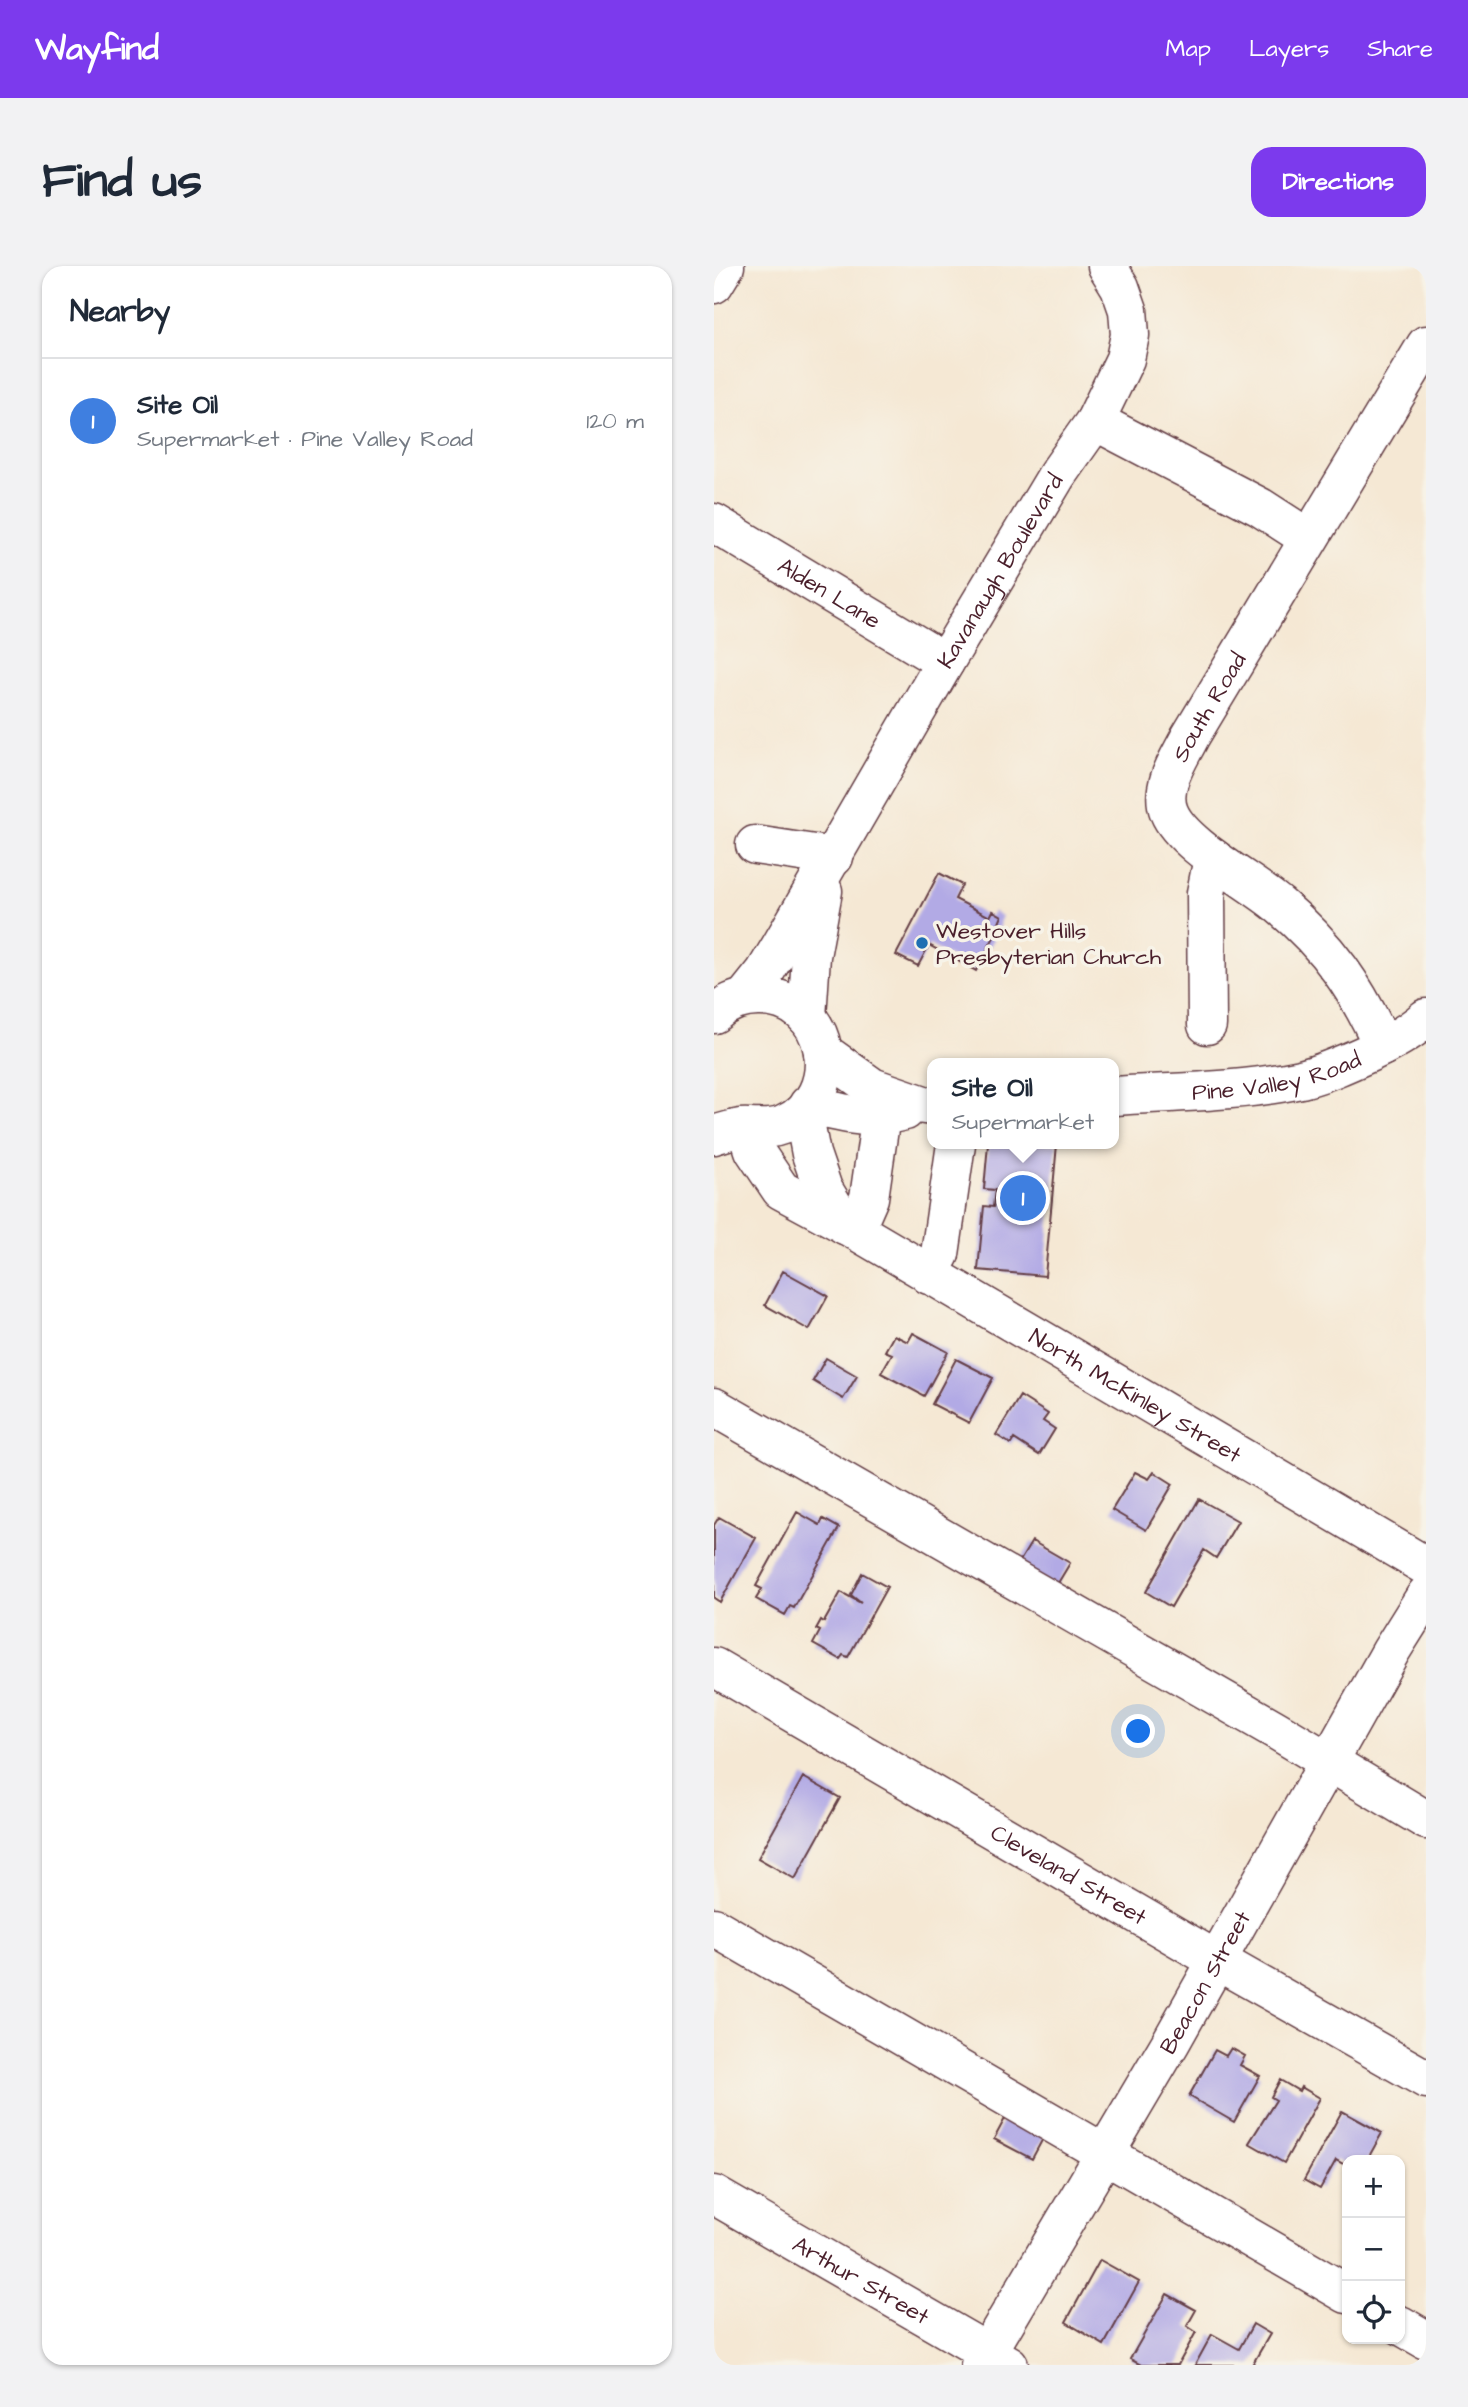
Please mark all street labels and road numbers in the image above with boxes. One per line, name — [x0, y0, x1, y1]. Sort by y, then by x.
street label: Kavanaugh Boulevard — [930, 468, 1071, 675]
street label: Alden Lane — [772, 550, 887, 637]
street label: South Road — [1165, 646, 1254, 768]
street label: Pine Valley Road — [1191, 1044, 1366, 1109]
street label: North McKinley Street — [1023, 1321, 1248, 1471]
street label: Cleveland Street — [985, 1817, 1153, 1933]
street label: Beacon Street — [1152, 1905, 1259, 2060]
street label: Arthur Street — [787, 2229, 936, 2333]

